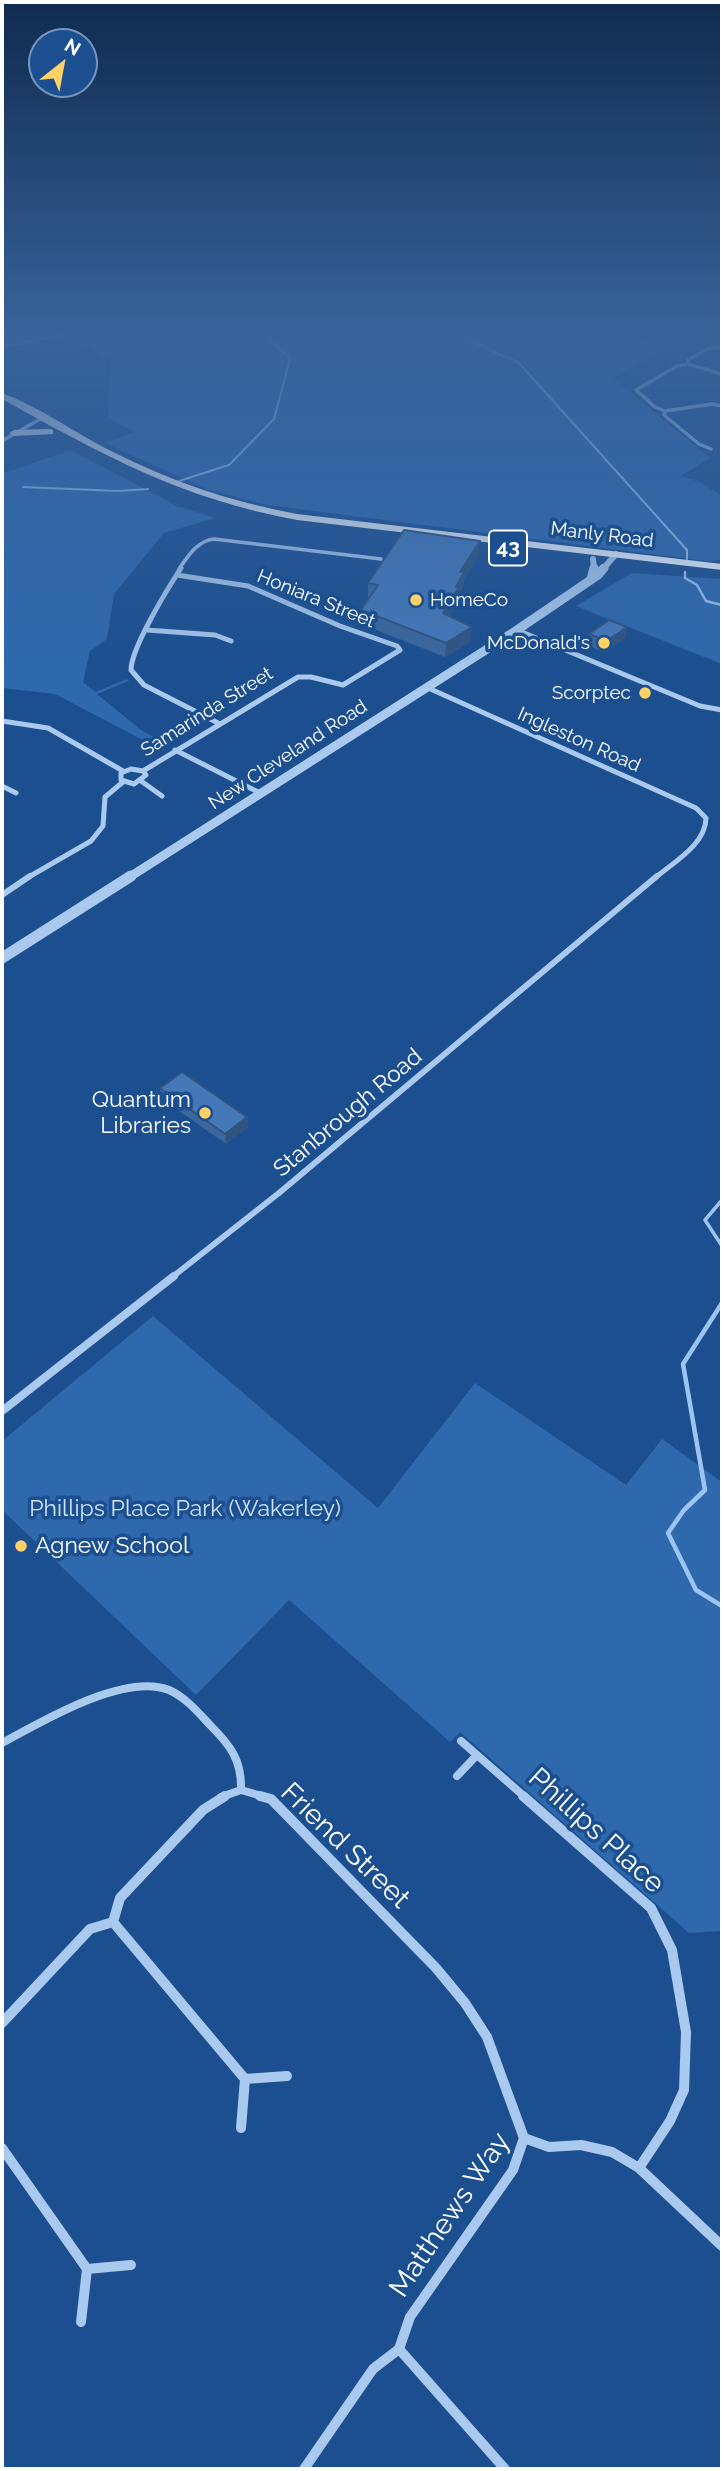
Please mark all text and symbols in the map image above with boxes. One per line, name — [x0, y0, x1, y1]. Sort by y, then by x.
north arrow — [28, 28, 98, 98]
text: N — [61, 34, 85, 60]
street label: Manly Road — [549, 517, 655, 553]
road number: 43 — [489, 530, 527, 566]
street label: Honiara Street — [254, 565, 378, 633]
place label: HomeCo — [430, 589, 508, 611]
marker: HomeCo — [408, 592, 424, 608]
place label: McDonald's — [487, 632, 590, 654]
marker: McDonald's — [596, 635, 612, 651]
street label: Samarinda Street — [137, 662, 277, 762]
place label: Scorptec — [552, 682, 631, 704]
marker: Scorptec — [637, 685, 653, 701]
street label: New Cleveland Road — [204, 695, 372, 815]
street label: Ingleston Road — [514, 703, 644, 777]
street label: Stanbrough Road — [268, 1043, 428, 1183]
place label: Quantum Libraries — [92, 1086, 191, 1140]
marker: Quantum Libraries — [197, 1105, 213, 1121]
park label: Phillips Place Park (Wakerley) — [29, 1495, 341, 1523]
place label: Agnew School — [35, 1532, 189, 1560]
marker: Agnew School — [13, 1538, 29, 1554]
street label: Phillips Place — [521, 1761, 671, 1901]
street label: Friend Street — [274, 1776, 416, 1916]
street label: Matthews Way — [383, 2126, 517, 2304]

